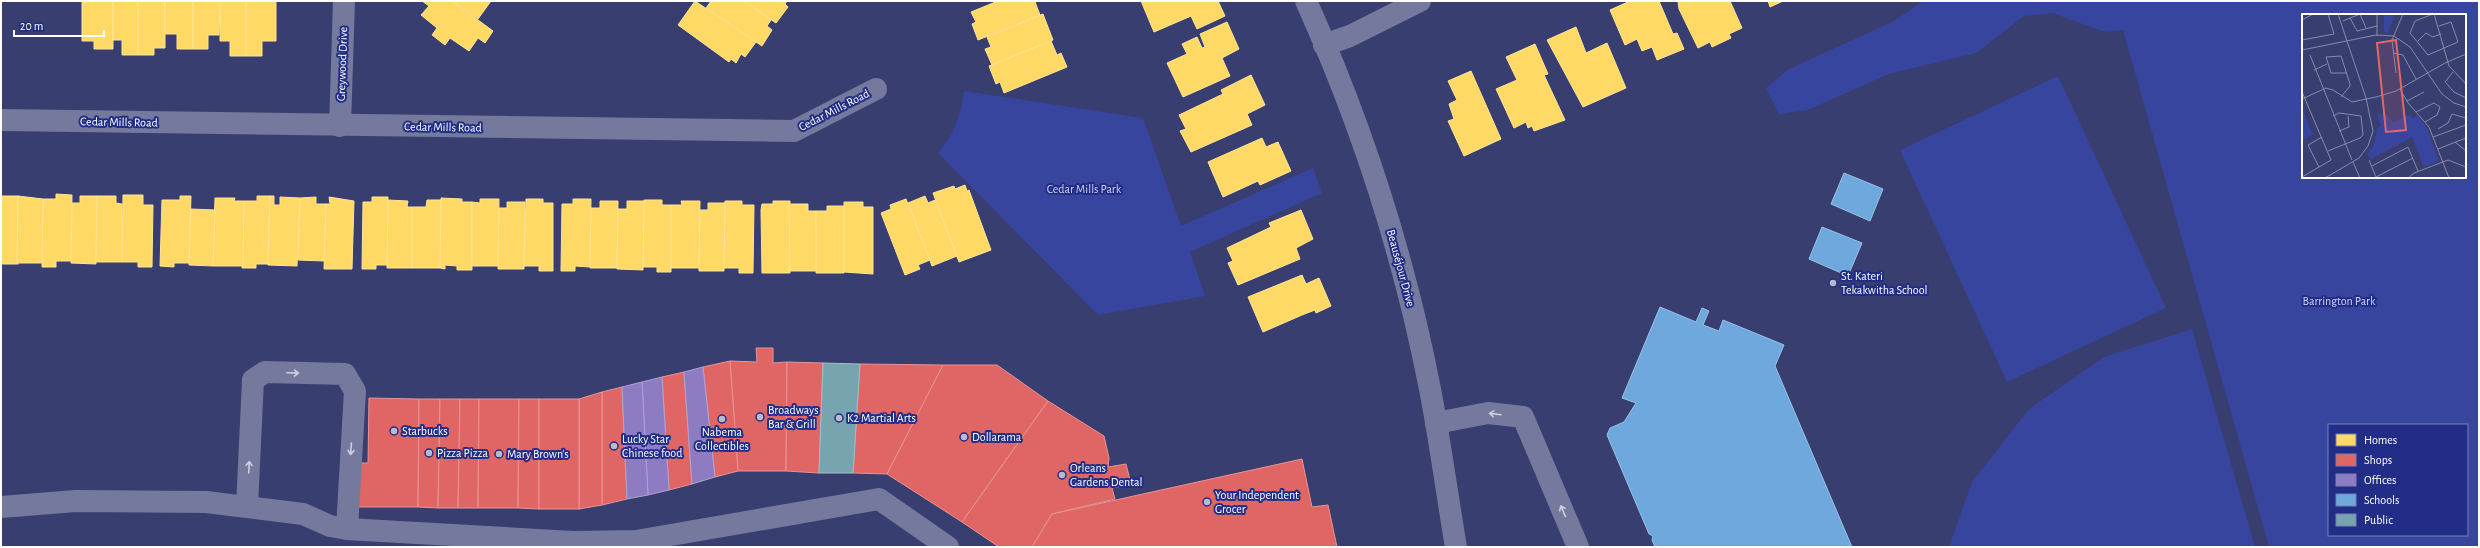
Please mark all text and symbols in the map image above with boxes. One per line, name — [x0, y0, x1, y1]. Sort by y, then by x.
scale bar — [14, 12, 104, 38]
inset map — [2302, 14, 2466, 178]
text: 20 m — [20, 20, 43, 32]
street label: Greywood Drive — [335, 27, 350, 101]
street label: Cedar Mills Road — [797, 87, 871, 133]
street label: Cedar Mills Road — [80, 115, 158, 129]
street label: Cedar Mills Road — [404, 120, 482, 134]
park label: Cedar Mills Park — [1047, 183, 1122, 195]
street label: Beauséjour Drive — [1384, 228, 1417, 308]
place label: St. Kateri Tekakwitha School — [1841, 270, 1928, 296]
marker: St. Kateri Tekakwitha School — [1828, 278, 1838, 288]
park label: Barrington Park — [2303, 295, 2376, 307]
one-way arrow — [286, 369, 299, 377]
place label: Broadways Bar & Grill — [768, 404, 819, 430]
one-way arrow — [1489, 410, 1502, 418]
marker: Broadways Bar & Grill — [755, 412, 765, 422]
place label: K2 Martial Arts — [847, 412, 916, 424]
marker: K2 Martial Arts — [834, 413, 844, 423]
marker: Nabema Collectibles — [717, 414, 727, 424]
legend — [2328, 424, 2468, 536]
place label: Starbucks — [402, 425, 448, 437]
marker: Starbucks — [389, 426, 399, 436]
place label: Nabema Collectibles — [695, 426, 749, 452]
place label: Dollarama — [972, 431, 1022, 443]
marker: Dollarama — [959, 432, 969, 442]
place label: Lucky Star Chinese food — [622, 433, 682, 459]
text: Homes — [2364, 434, 2397, 446]
marker: Lucky Star Chinese food — [609, 441, 619, 451]
one-way arrow — [348, 442, 355, 455]
place label: Pizza Pizza — [437, 447, 489, 459]
marker: Pizza Pizza — [424, 448, 434, 458]
place label: Mary Brown's — [507, 448, 569, 461]
marker: Mary Brown's — [494, 449, 504, 459]
text: Shops — [2364, 454, 2392, 466]
one-way arrow — [245, 461, 252, 474]
place label: Orleans Gardens Dental — [1070, 462, 1143, 488]
marker: Orleans Gardens Dental — [1057, 470, 1067, 480]
text: Offices — [2364, 474, 2397, 486]
place label: Your Independent Grocer — [1215, 489, 1299, 515]
text: Schools — [2364, 494, 2399, 506]
marker: Your Independent Grocer — [1202, 497, 1212, 507]
one-way arrow — [1559, 506, 1566, 518]
text: Public — [2364, 514, 2393, 526]

